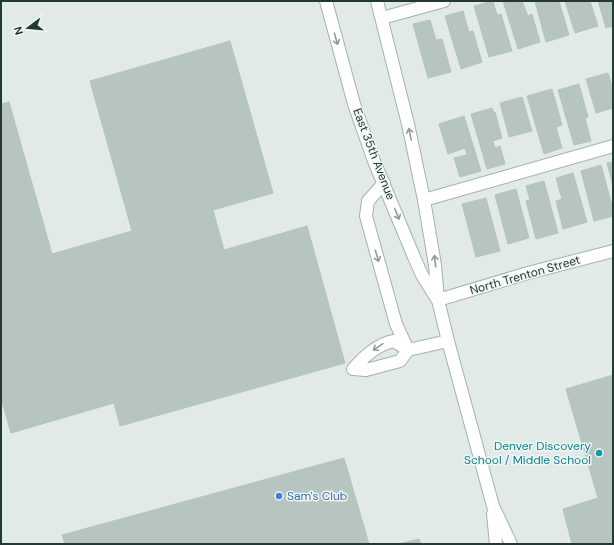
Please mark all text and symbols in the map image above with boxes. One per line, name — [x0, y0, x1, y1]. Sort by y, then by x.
north arrow — [8, 8, 48, 48]
text: N — [11, 25, 26, 37]
one-way arrow — [333, 32, 340, 45]
street label: East 35th Avenue — [349, 106, 399, 202]
one-way arrow — [406, 127, 414, 140]
one-way arrow — [393, 208, 401, 220]
one-way arrow — [374, 249, 381, 262]
street label: North Trenton Street — [468, 251, 582, 298]
one-way arrow — [431, 255, 439, 268]
one-way arrow — [373, 343, 384, 351]
place label: Denver Discovery School / Middle School — [464, 438, 591, 468]
marker: Denver Discovery School / Middle School — [594, 448, 604, 458]
place label: Sam's Club — [287, 488, 347, 504]
marker: Sam's Club — [274, 491, 284, 501]

